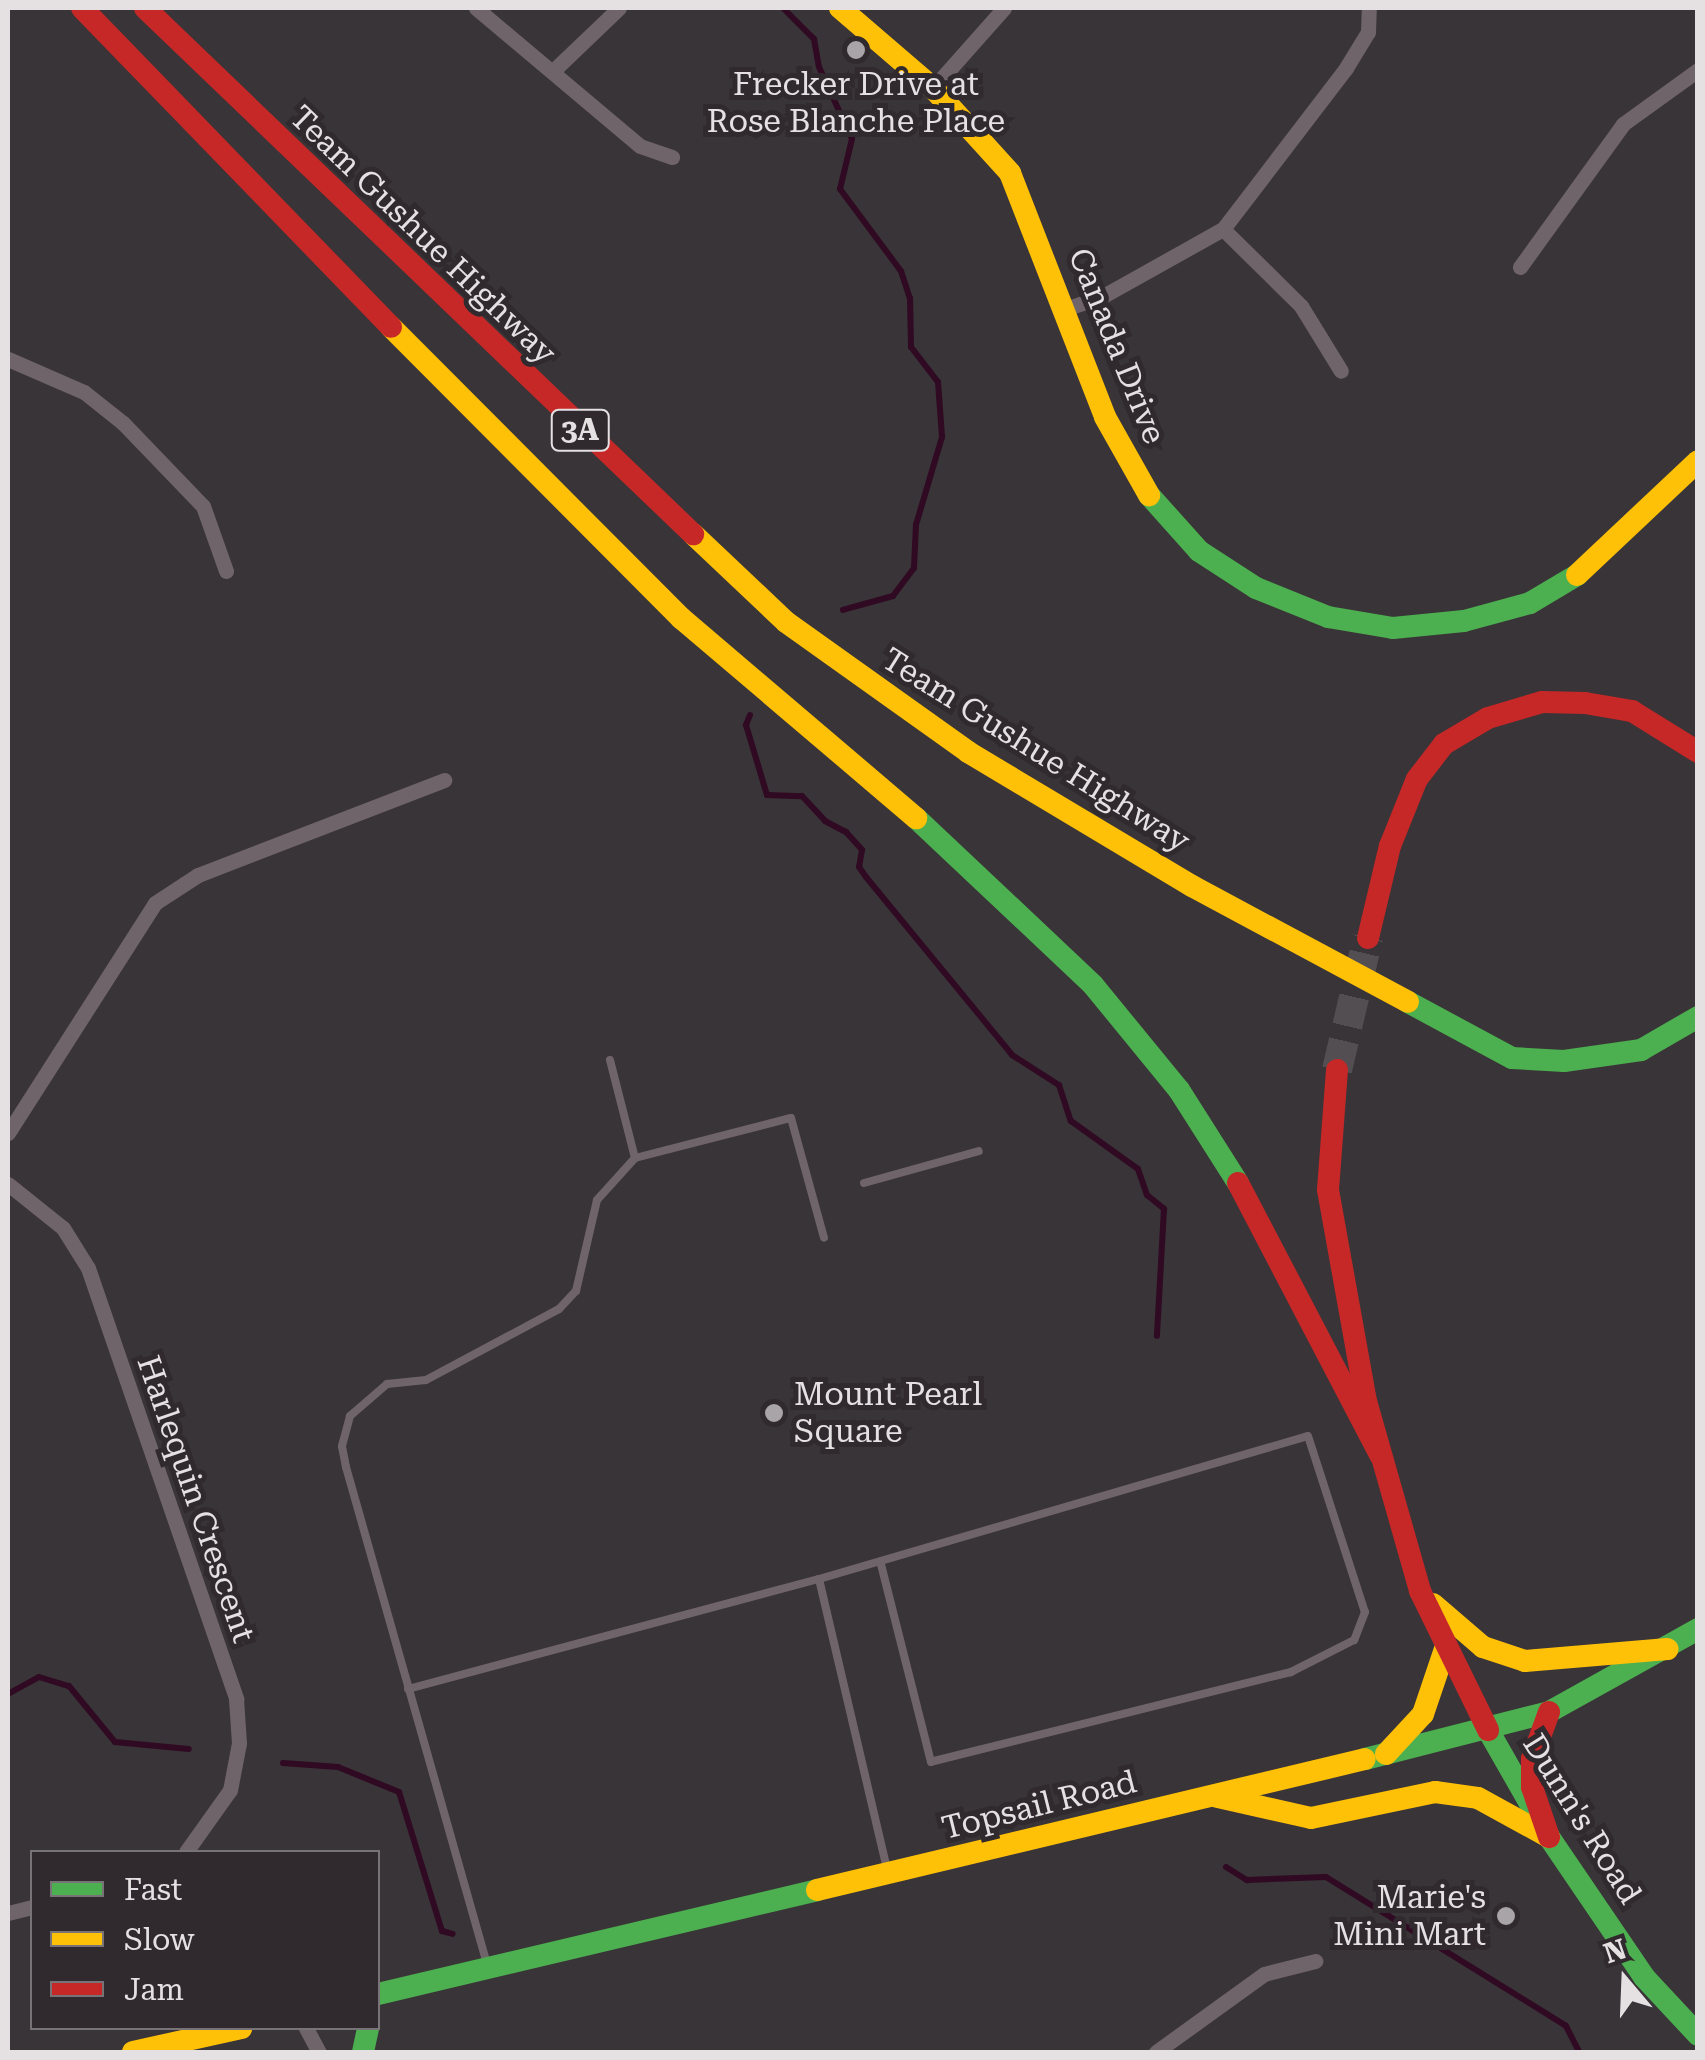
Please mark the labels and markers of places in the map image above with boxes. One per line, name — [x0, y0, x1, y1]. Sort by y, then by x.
marker: Frecker Drive at Rose Blanche Place — [845, 39, 867, 61]
place label: Frecker Drive at Rose Blanche Place — [707, 66, 1005, 141]
place label: Mount Pearl Square — [794, 1376, 982, 1451]
marker: Mount Pearl Square — [763, 1402, 785, 1424]
place label: Marie's Mini Mart — [1333, 1879, 1486, 1954]
marker: Marie's Mini Mart — [1495, 1905, 1517, 1927]

